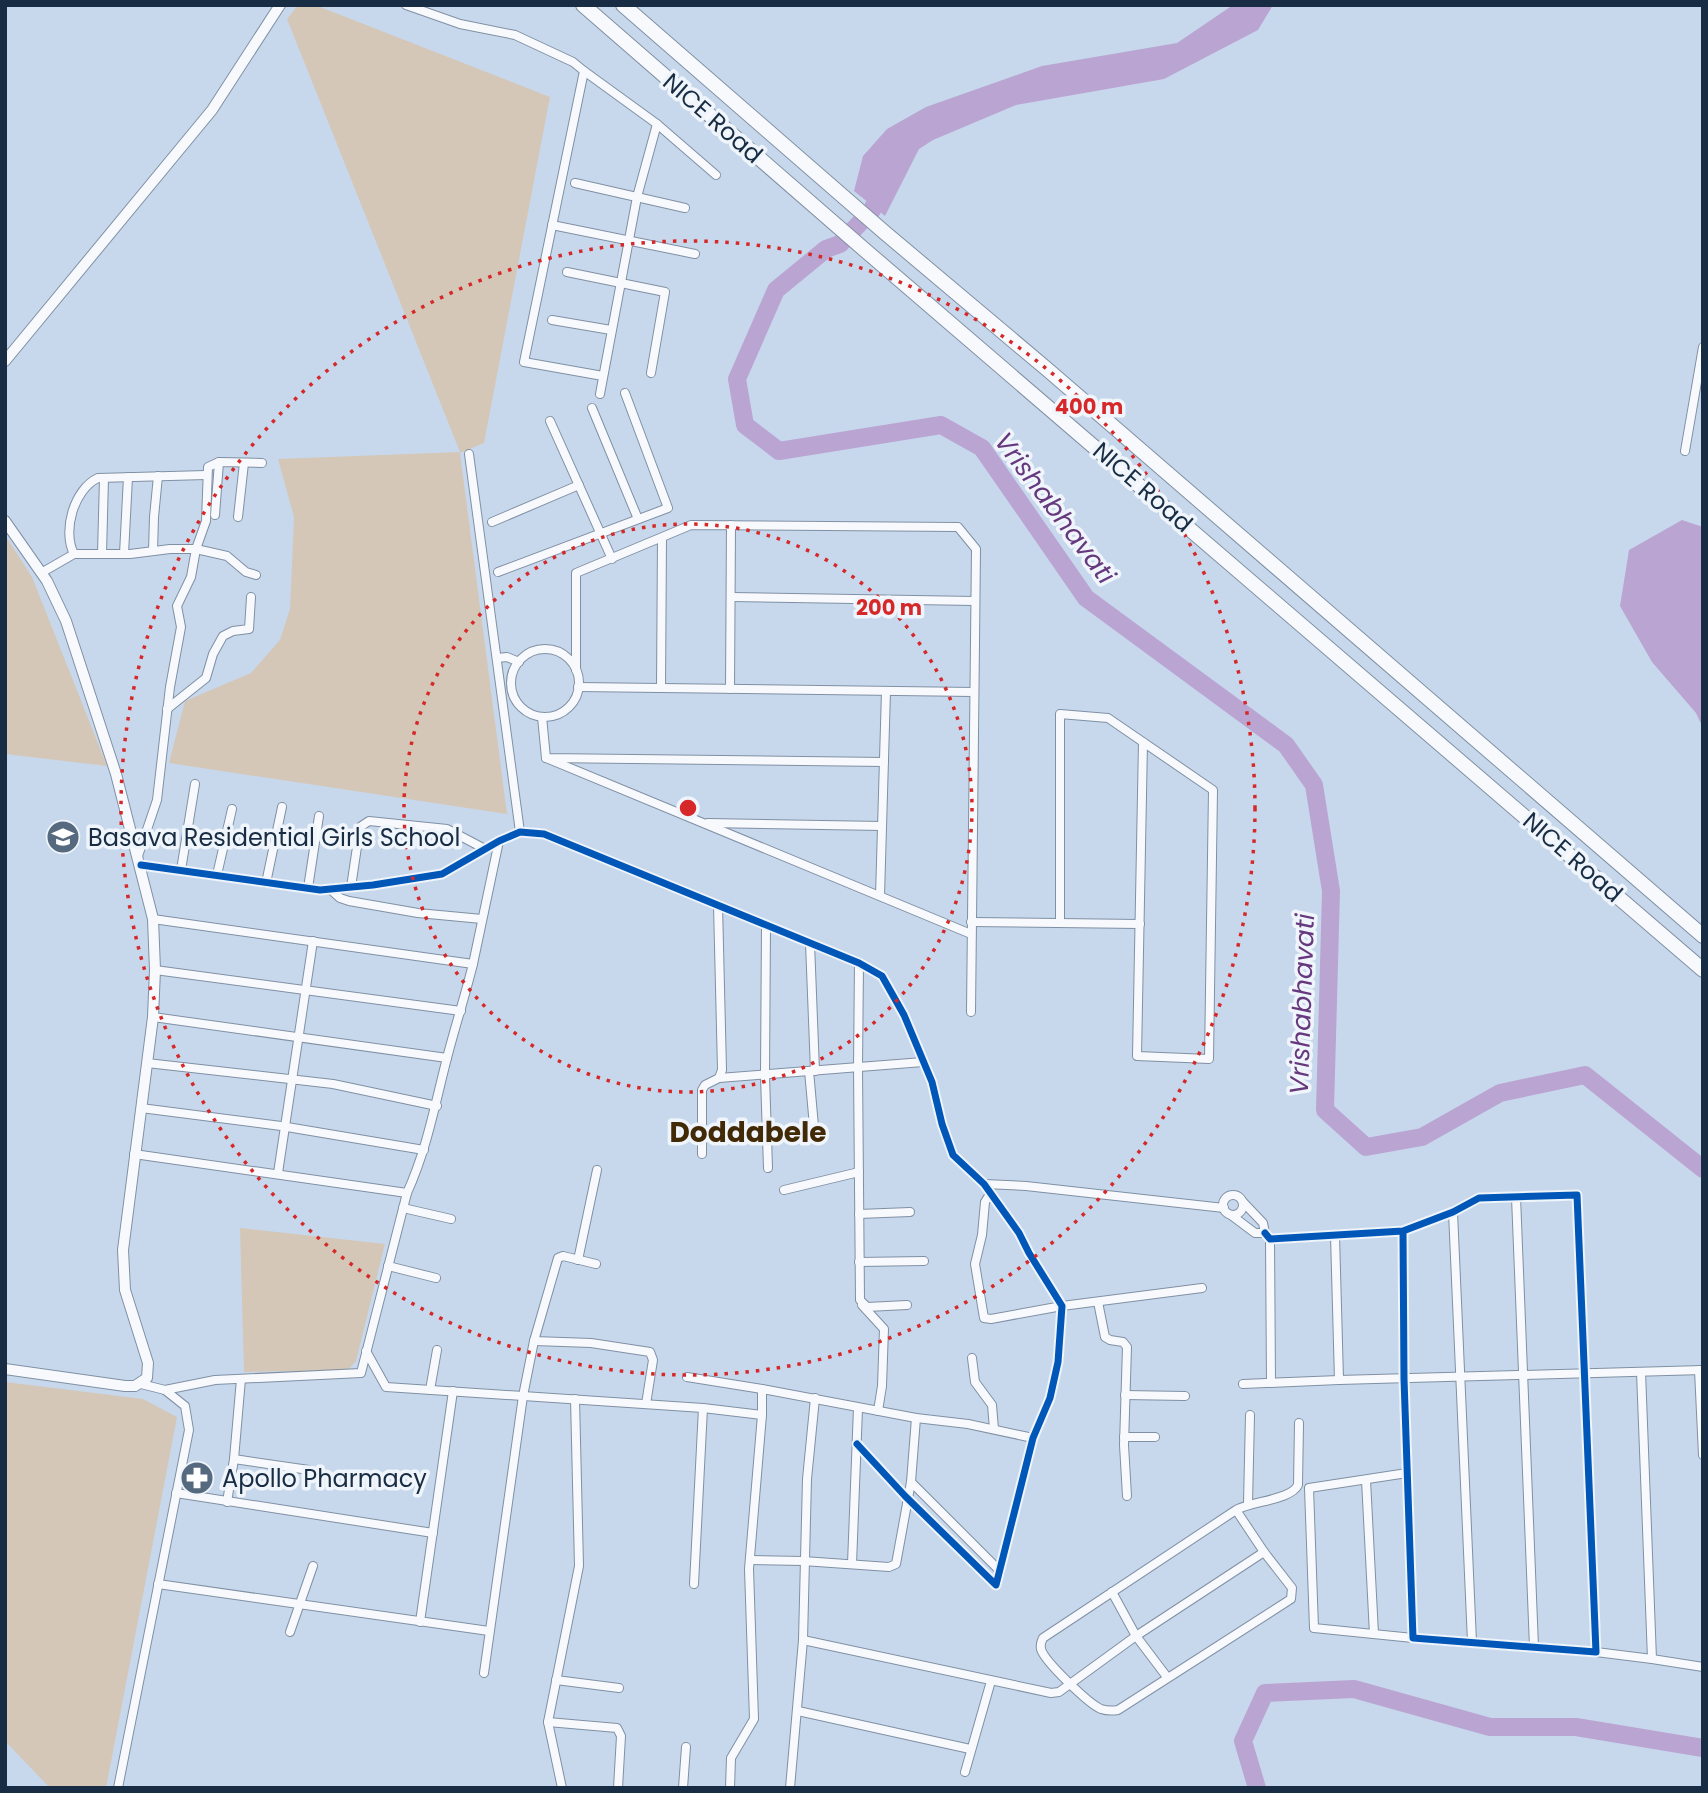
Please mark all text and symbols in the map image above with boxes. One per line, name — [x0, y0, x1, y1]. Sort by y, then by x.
street label: NICE Road — [656, 65, 770, 171]
text: 400 m — [1055, 392, 1123, 421]
water label: Vrishabhavati — [986, 425, 1124, 592]
street label: NICE Road — [1086, 434, 1200, 540]
text: 200 m — [856, 593, 922, 622]
centre of rings — [676, 796, 700, 820]
street label: NICE Road — [1516, 804, 1630, 910]
school or university icon: Basava Residential Girls School — [44, 818, 82, 856]
place label: Basava Residential Girls School — [88, 821, 460, 854]
water label: Vrishabhavati — [1281, 912, 1323, 1095]
district label: Doddabele — [670, 1113, 827, 1152]
pharmacy icon: Apollo Pharmacy — [178, 1459, 216, 1497]
place label: Apollo Pharmacy — [222, 1462, 427, 1495]

